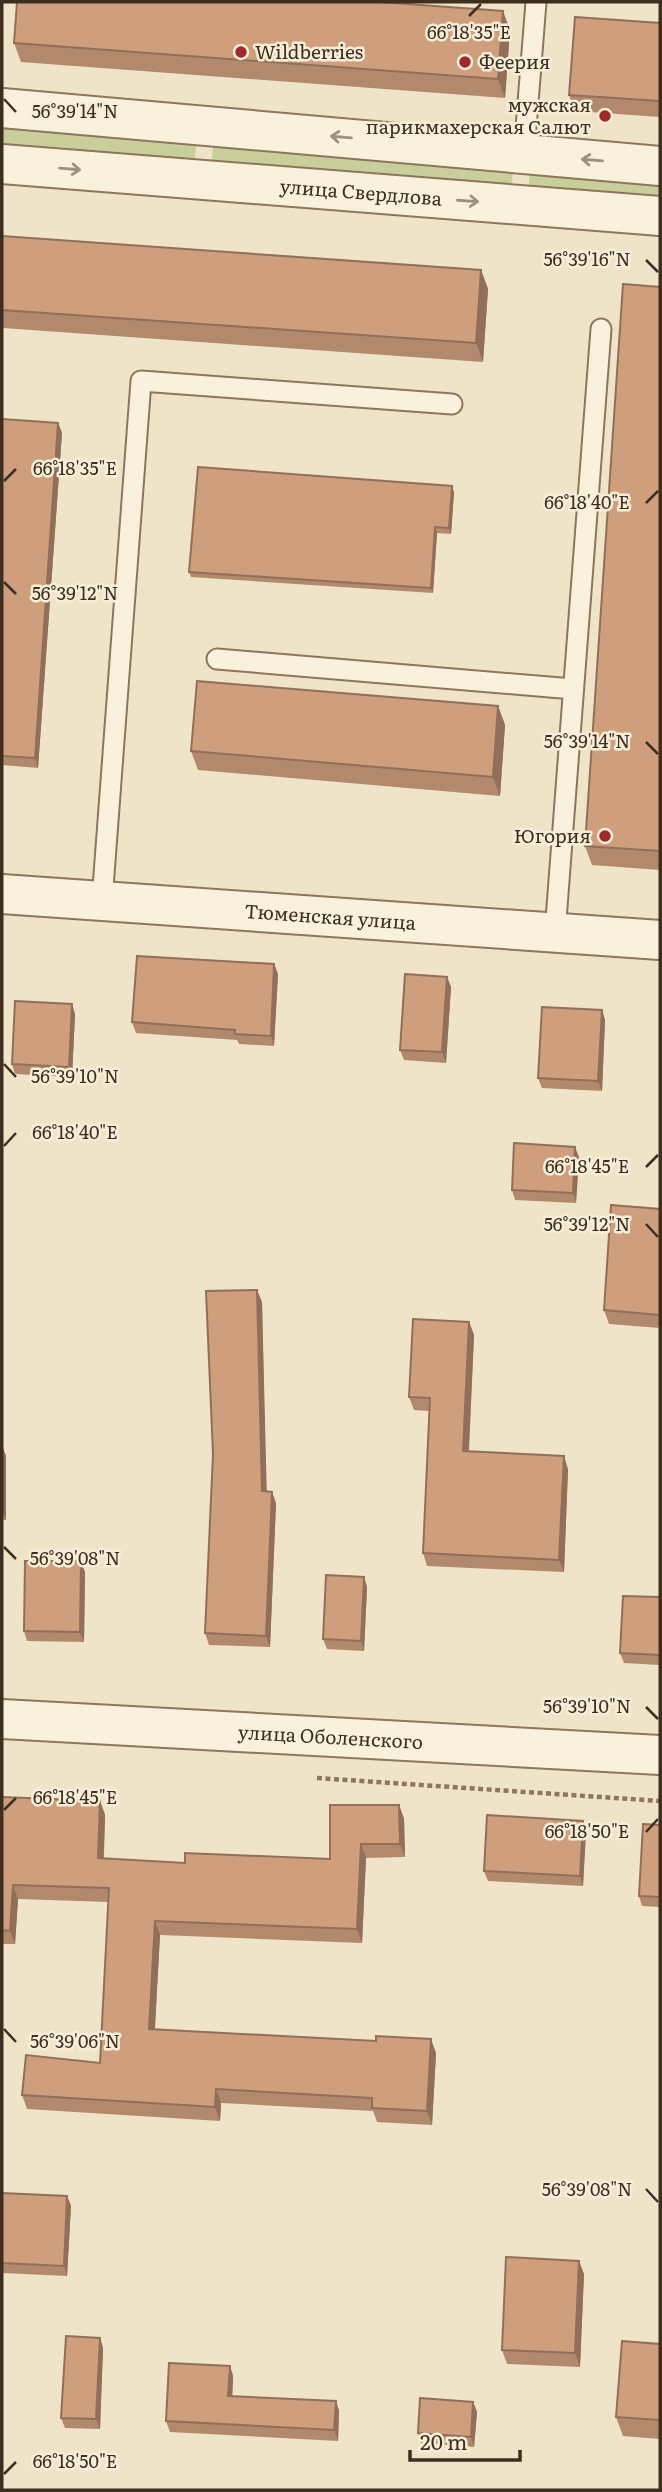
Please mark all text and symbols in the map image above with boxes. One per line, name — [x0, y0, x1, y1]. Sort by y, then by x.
text: 66°18'35"E — [427, 18, 511, 45]
place label: Wildberries — [255, 37, 364, 65]
marker: Wildberries — [233, 44, 249, 60]
place label: Феерия — [479, 47, 550, 75]
marker: Феерия — [457, 54, 473, 70]
place label: мужская парикмахерская Салют — [366, 90, 591, 140]
text: 56°39'14"N — [32, 97, 118, 124]
marker: мужская парикмахерская Салют — [597, 108, 613, 124]
one-way arrow — [331, 130, 353, 143]
one-way arrow — [582, 153, 604, 166]
one-way arrow — [58, 163, 81, 176]
street label: улица Свердлова — [279, 171, 444, 212]
one-way arrow — [456, 195, 478, 208]
text: 56°39'16"N — [543, 245, 631, 272]
text: 66°18'35"E — [33, 454, 117, 481]
text: 66°18'40"E — [544, 488, 630, 515]
text: 56°39'12"N — [32, 579, 118, 606]
text: 56°39'14"N — [544, 727, 630, 754]
place label: Югория — [514, 821, 591, 849]
marker: Югория — [597, 828, 613, 844]
street label: Тюменская улица — [244, 896, 418, 936]
text: 56°39'10"N — [31, 1062, 119, 1089]
text: 66°18'40"E — [32, 1118, 118, 1145]
text: 66°18'45"E — [545, 1152, 629, 1179]
text: 56°39'12"N — [544, 1210, 630, 1237]
text: 56°39'08"N — [30, 1544, 120, 1571]
text: 56°39'10"N — [543, 1692, 631, 1719]
street label: улица Оболенского — [237, 1717, 424, 1755]
text: 66°18'45"E — [33, 1783, 117, 1810]
text: 66°18'50"E — [545, 1817, 629, 1844]
text: 56°39'06"N — [30, 2027, 120, 2054]
text: 56°39'08"N — [542, 2175, 632, 2202]
scale bar — [410, 2418, 520, 2462]
text: 20 m — [420, 2425, 467, 2456]
text: 66°18'50"E — [33, 2447, 117, 2474]

